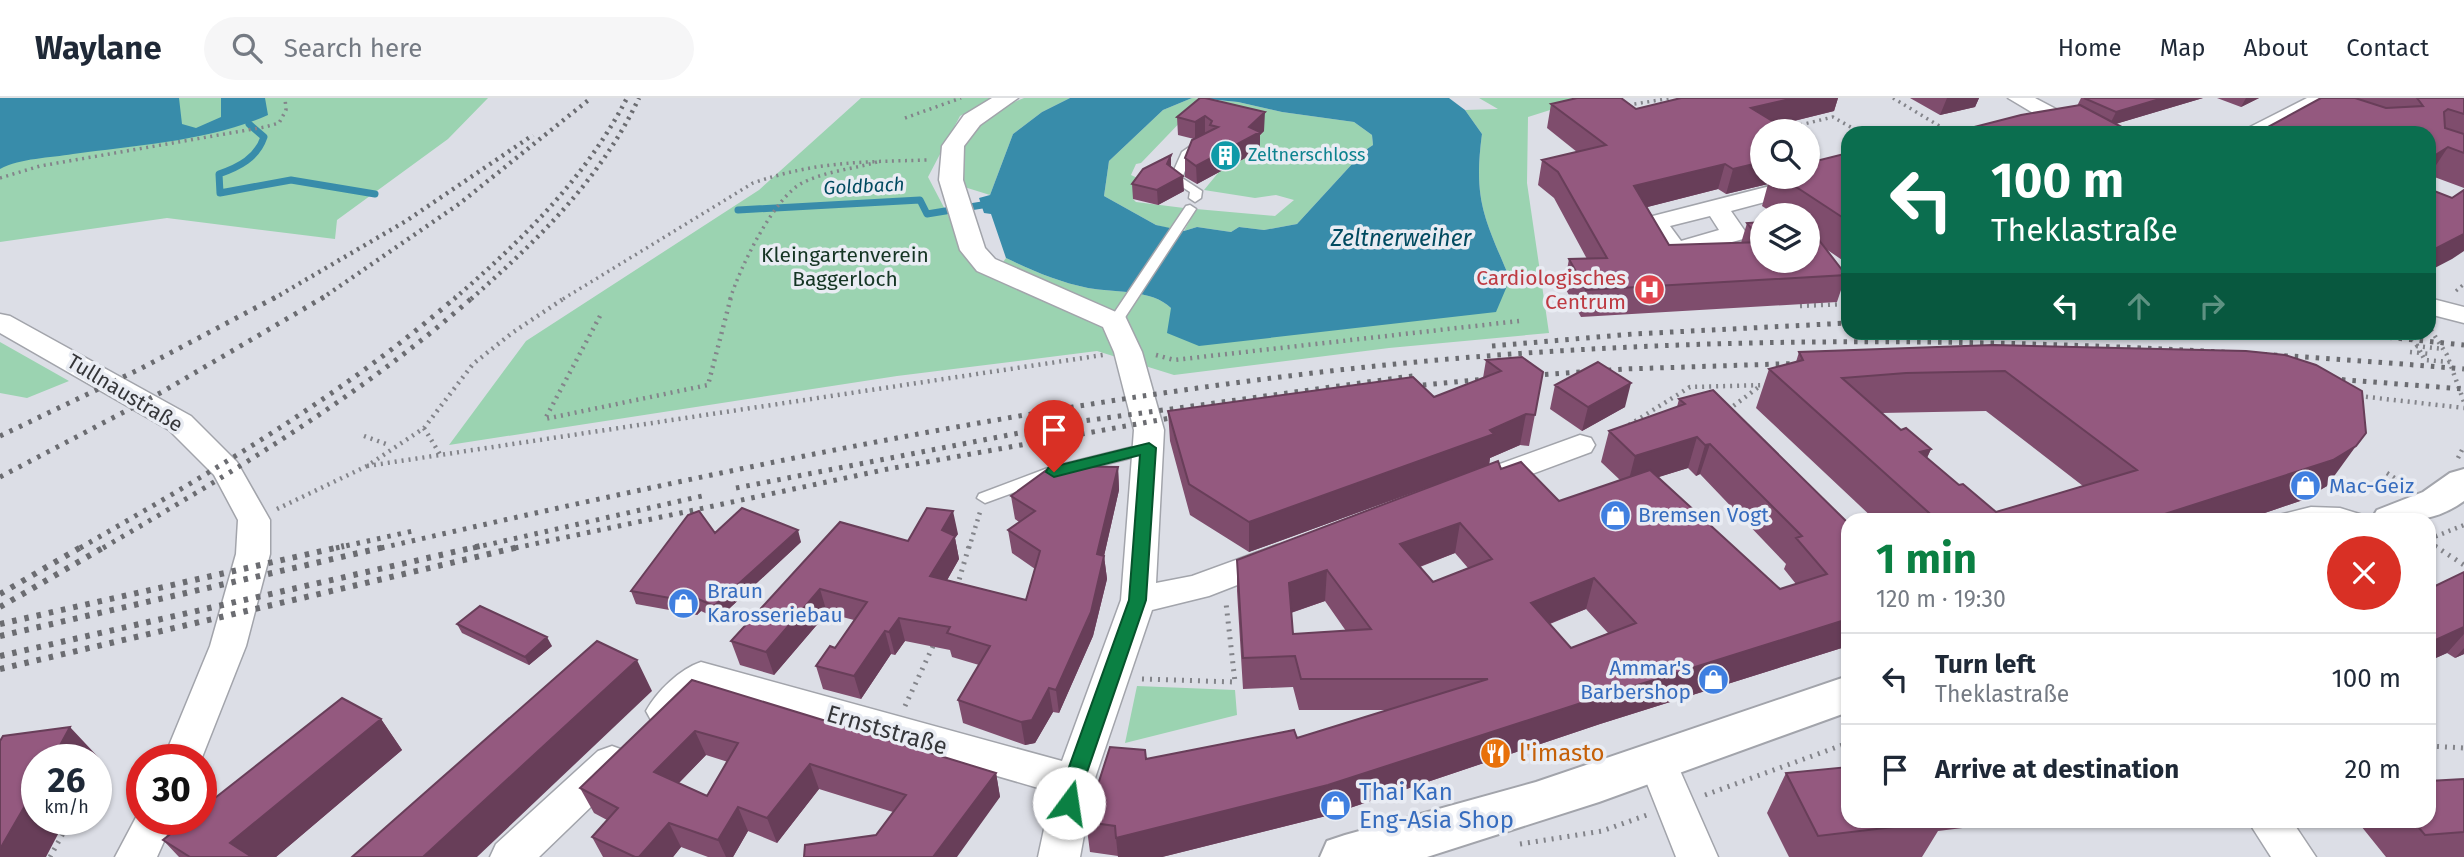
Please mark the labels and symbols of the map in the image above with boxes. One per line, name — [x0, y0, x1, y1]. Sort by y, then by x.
building icon: Zeltnerschloss — [1208, 138, 1242, 172]
place label: Zeltnerschloss — [1248, 144, 1366, 166]
water label: Goldbach — [823, 172, 905, 200]
water label: Zeltnerweiher — [1330, 224, 1473, 252]
park label: Kleingartenverein Baggerloch — [761, 242, 929, 292]
place label: Cardiologisches Centrum — [1476, 265, 1626, 315]
hospital icon: Cardiologisches Centrum — [1632, 273, 1666, 307]
street label: Tullnaustraße — [62, 348, 188, 438]
pin — [1024, 400, 1084, 472]
shop icon: Mac-Geiz — [2289, 469, 2323, 503]
place label: Mac-Geiz — [2329, 473, 2414, 499]
shop icon: Bremsen Vogt — [1598, 498, 1632, 532]
place label: Bremsen Vogt — [1638, 502, 1769, 528]
place label: Braun Karosseriebau — [707, 578, 843, 628]
shop icon: Braun Karosseriebau — [667, 586, 701, 620]
place label: Ammar's Barbershop — [1580, 655, 1691, 705]
shop icon: Ammar's Barbershop — [1697, 663, 1731, 697]
street label: Ernststraße — [823, 699, 951, 761]
restaurant icon: l'imasto — [1479, 736, 1513, 770]
place label: l'imasto — [1519, 739, 1605, 767]
speed limit sign: 30 — [126, 744, 217, 835]
position arrow — [1032, 766, 1106, 840]
place label: Thai Kan Eng-Asia Shop — [1359, 778, 1514, 834]
shop icon: Thai Kan Eng-Asia Shop — [1319, 789, 1353, 823]

